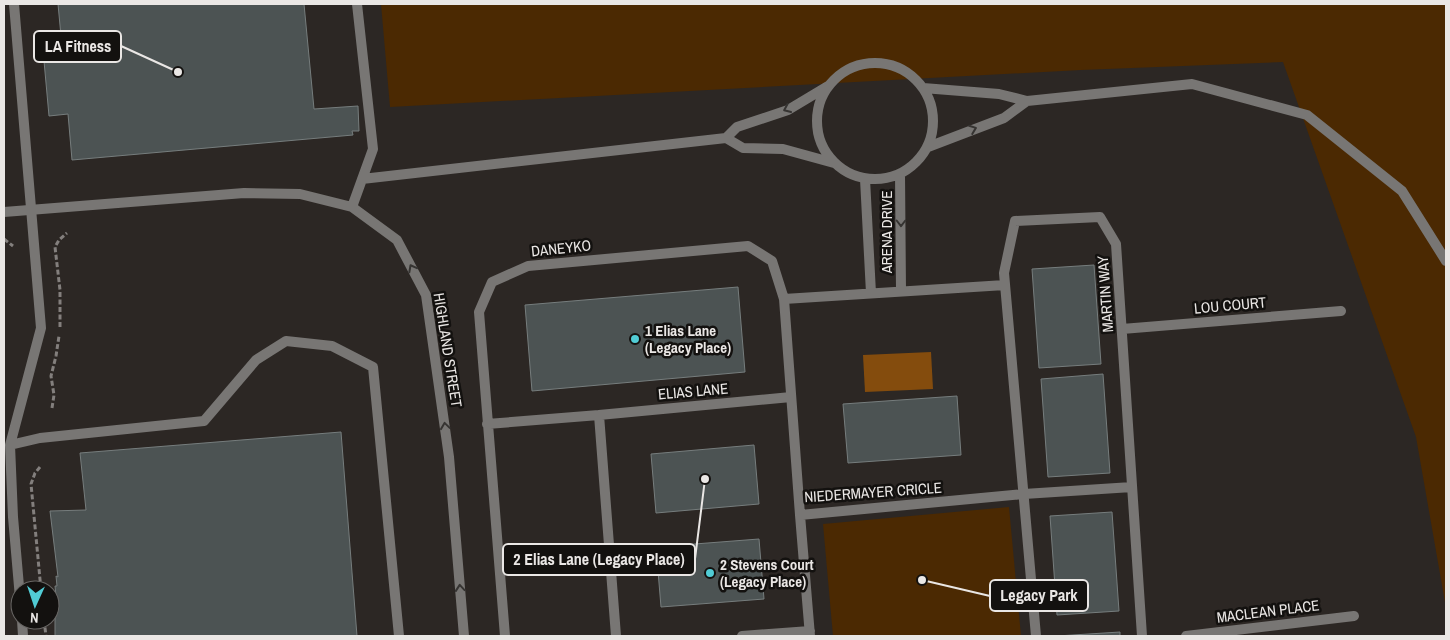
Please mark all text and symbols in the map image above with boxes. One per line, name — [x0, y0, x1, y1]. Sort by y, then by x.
callout: LA Fitness — [34, 31, 121, 62]
text: LA Fitness — [45, 35, 111, 57]
one-way arrow — [783, 103, 792, 114]
one-way arrow — [968, 125, 977, 135]
street label: ARENA DRIVE — [876, 191, 897, 274]
one-way arrow — [896, 219, 906, 227]
street label: DANEYKO — [530, 234, 592, 262]
street label: MARTIN WAY — [1092, 254, 1118, 333]
one-way arrow — [408, 265, 418, 274]
street label: HIGHLAND STREET — [429, 291, 467, 409]
street label: LOU COURT — [1193, 291, 1267, 319]
place label: 1 Elias Lane (Legacy Place) — [645, 320, 731, 358]
marker: 1 Elias Lane (Legacy Place) — [629, 333, 641, 345]
street label: ELIAS LANE — [657, 377, 729, 405]
one-way arrow — [440, 422, 451, 430]
street label: NIEDERMAYER CRICLE — [804, 477, 942, 507]
callout: 2 Elias Lane (Legacy Place) — [503, 544, 695, 575]
text: 2 Elias Lane (Legacy Place) — [513, 548, 685, 570]
place label: 2 Stevens Court (Legacy Place) — [720, 554, 814, 592]
marker: 2 Stevens Court (Legacy Place) — [704, 567, 716, 579]
north arrow — [10, 580, 60, 630]
callout: Legacy Park — [990, 580, 1088, 611]
one-way arrow — [455, 583, 466, 591]
text: Legacy Park — [1000, 584, 1078, 606]
street label: MACLEAN PLACE — [1215, 594, 1321, 628]
text: N — [30, 609, 39, 627]

